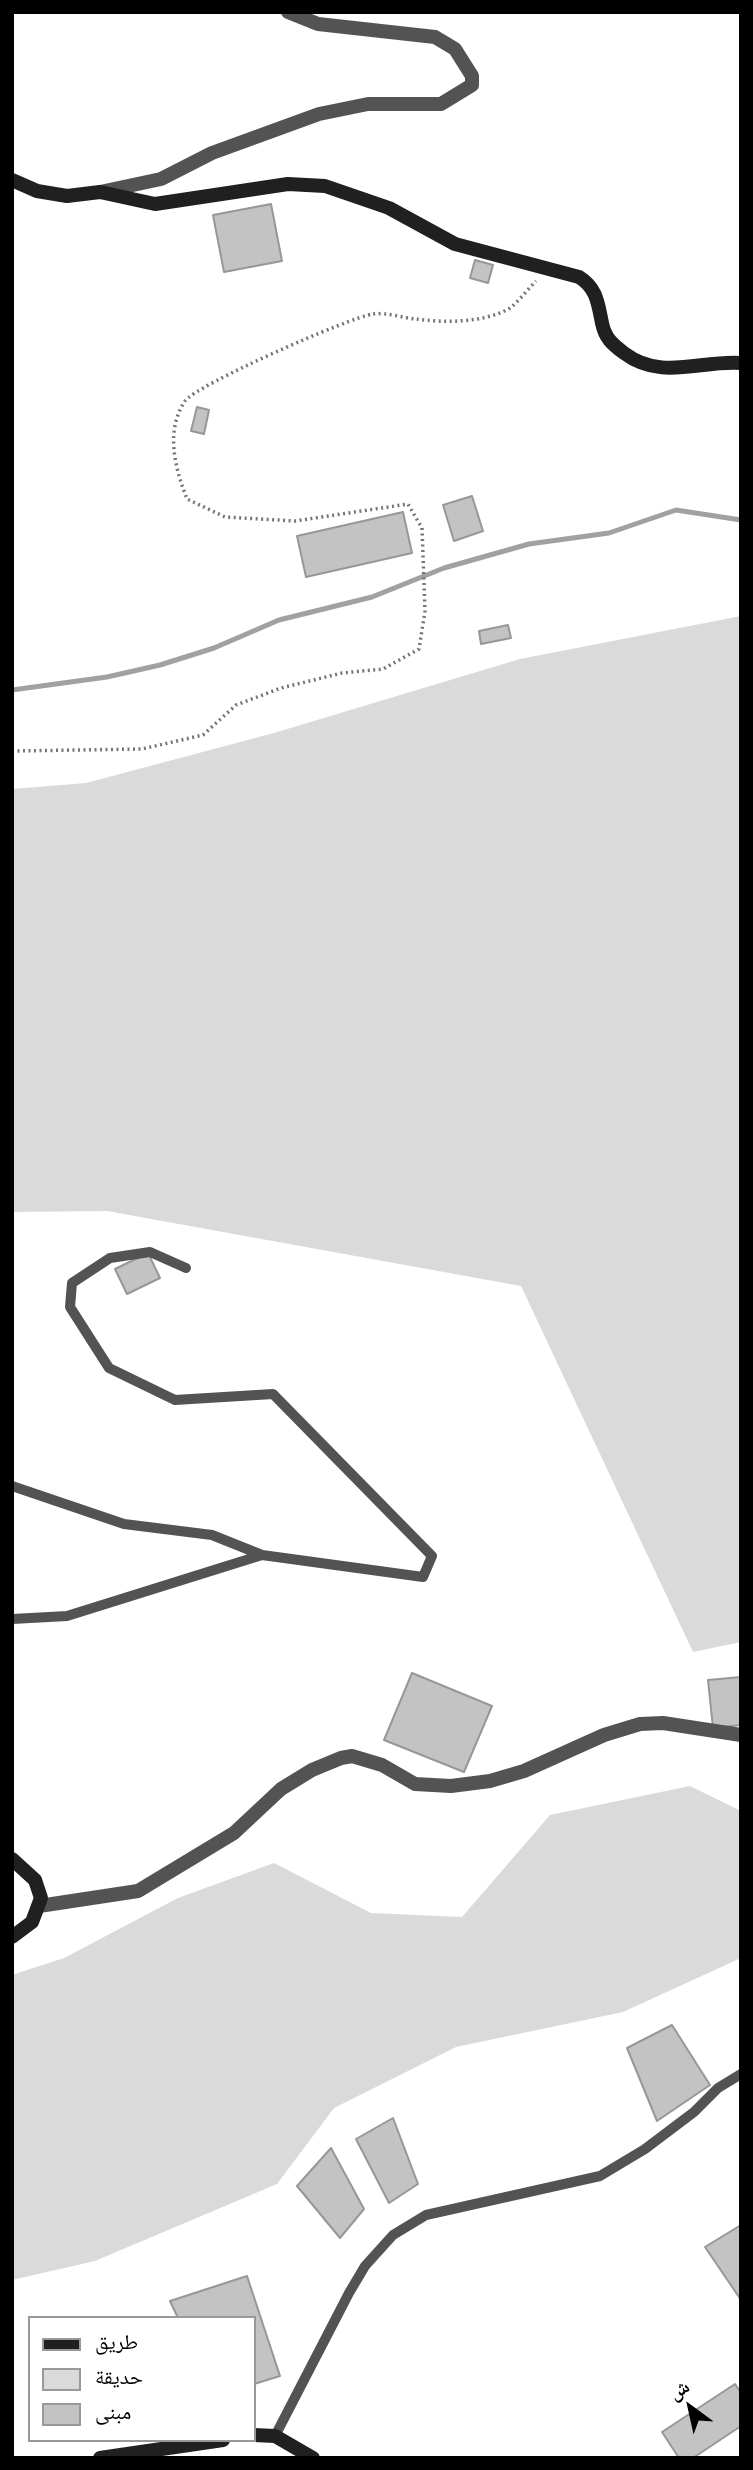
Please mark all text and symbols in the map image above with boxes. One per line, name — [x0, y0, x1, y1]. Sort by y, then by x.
legend — [28, 2316, 256, 2442]
text: طريق — [95, 2328, 138, 2355]
text: حديقة — [95, 2363, 143, 2390]
north arrow — [655, 2372, 725, 2442]
text: ش — [664, 2374, 694, 2405]
text: مبنى — [95, 2398, 131, 2425]

